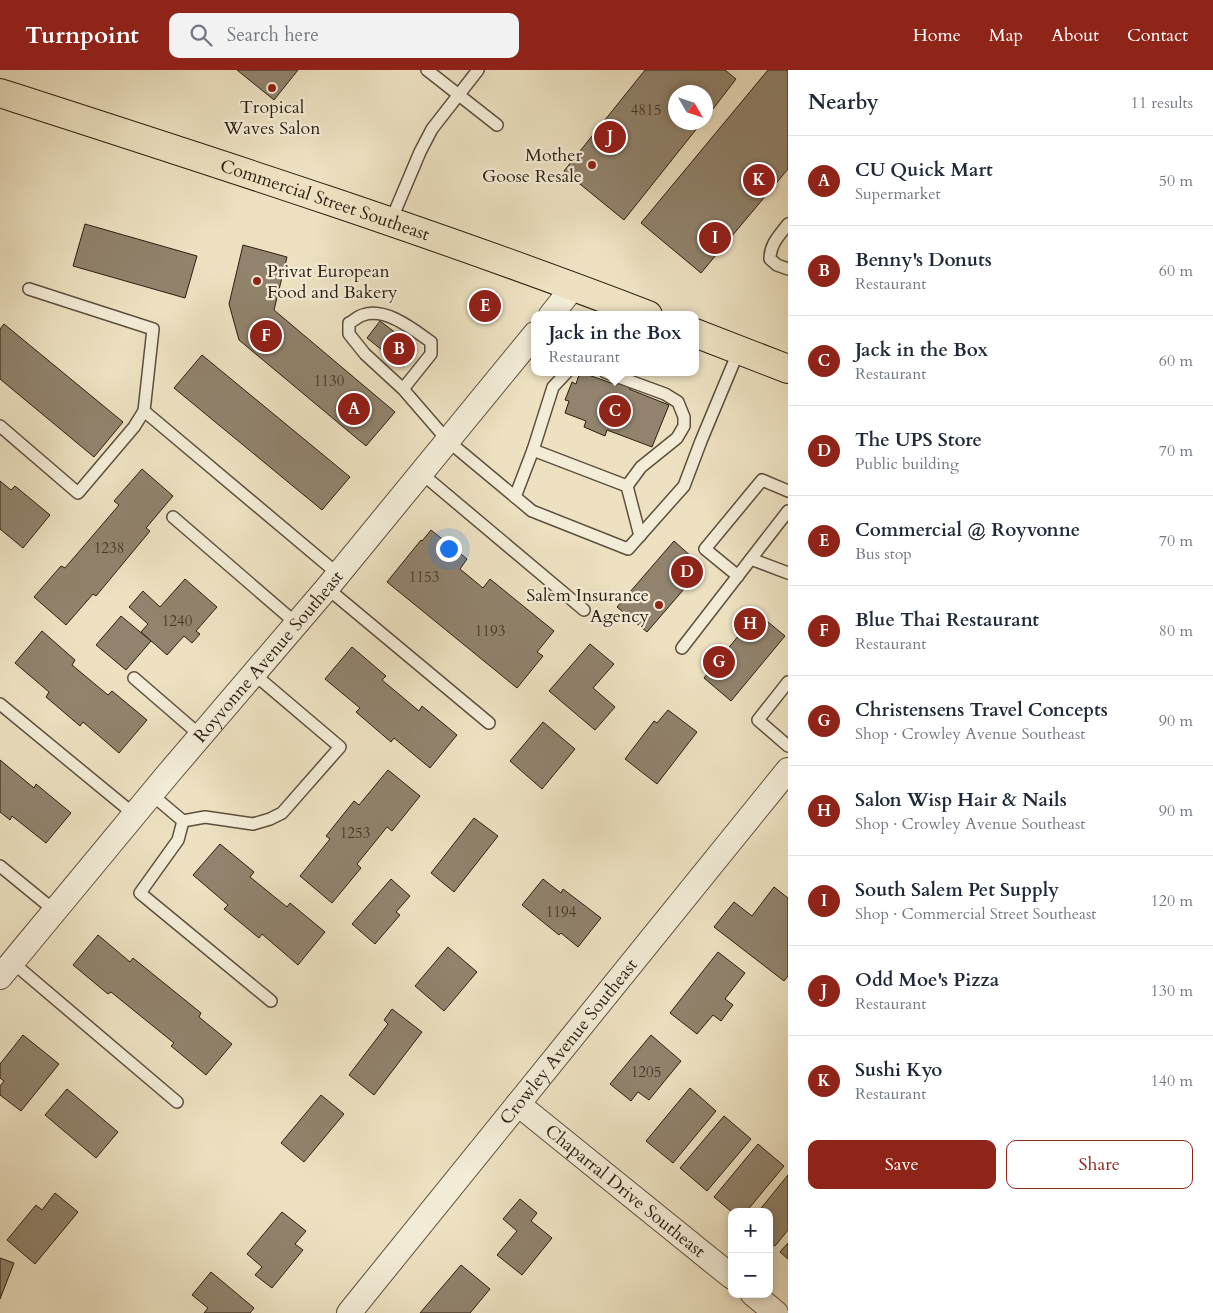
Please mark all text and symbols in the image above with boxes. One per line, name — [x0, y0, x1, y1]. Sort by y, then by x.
search box — [169, 13, 519, 58]
text: Turnpoint — [25, 19, 139, 52]
icon: search — [187, 21, 215, 49]
text: Search here — [227, 22, 319, 48]
text: Home — [913, 23, 961, 48]
text: Map — [989, 23, 1023, 48]
text: About — [1051, 23, 1099, 48]
text: Contact — [1127, 23, 1188, 48]
marker: Tropical Waves Salon — [266, 82, 278, 94]
north arrow — [668, 85, 713, 130]
text: Nearby — [808, 88, 879, 117]
text: 11 results — [1131, 92, 1193, 114]
place label: Tropical Waves Salon — [222, 95, 321, 141]
house number: 4815 — [631, 100, 661, 120]
pin: J — [594, 118, 626, 156]
place label: Mother Goose Resale — [482, 143, 582, 189]
street label: Commercial Street Southeast — [217, 153, 433, 247]
text: CU Quick Mart — [855, 157, 993, 183]
marker: Mother Goose Resale — [586, 159, 598, 171]
pin: K — [743, 161, 775, 199]
text: A — [818, 170, 830, 192]
text: 50 m — [1159, 170, 1193, 192]
text: Supermarket — [855, 183, 941, 205]
pin: I — [699, 219, 731, 257]
text: Benny's Donuts — [855, 247, 992, 273]
place label: Privat European Food and Bakery — [267, 259, 398, 305]
text: B — [818, 260, 830, 282]
text: 60 m — [1159, 260, 1193, 282]
text: Restaurant — [855, 273, 926, 295]
marker: Privat European Food and Bakery — [251, 275, 263, 287]
pin: E — [469, 287, 501, 325]
popup — [531, 311, 699, 376]
pin: F — [250, 317, 282, 355]
text: Jack in the Box — [548, 320, 682, 346]
pin: B — [383, 330, 415, 368]
text: Jack in the Box — [855, 337, 988, 363]
text: Restaurant — [548, 346, 620, 368]
text: C — [818, 350, 830, 372]
text: 60 m — [1159, 350, 1193, 372]
text: Restaurant — [855, 363, 926, 385]
house number: 1130 — [314, 371, 345, 391]
pin: A — [338, 390, 370, 428]
pin: C — [599, 392, 631, 430]
text: The UPS Store — [855, 427, 982, 453]
text: D — [817, 440, 831, 462]
text: 70 m — [1159, 440, 1193, 462]
text: Public building — [855, 453, 959, 475]
text: Commercial @ Royvonne — [855, 517, 1080, 543]
text: E — [819, 530, 829, 552]
text: 70 m — [1159, 530, 1193, 552]
your location — [436, 536, 462, 562]
house number: 1238 — [94, 538, 124, 558]
text: Bus stop — [855, 543, 912, 565]
pin: D — [671, 553, 703, 591]
street label: Royvonne Avenue Southeast — [188, 565, 349, 748]
house number: 1153 — [409, 567, 439, 587]
place label: Salem Insurance Agency — [526, 583, 649, 629]
marker: Salem Insurance Agency — [653, 599, 665, 611]
pin: H — [734, 605, 766, 643]
text: Blue Thai Restaurant — [855, 607, 1039, 633]
house number: 1240 — [162, 611, 193, 631]
text: F — [819, 620, 829, 642]
text: 80 m — [1159, 620, 1193, 642]
house number: 1193 — [475, 621, 505, 641]
text: Restaurant — [855, 633, 926, 655]
pin: G — [703, 643, 735, 681]
text: Christensens Travel Concepts — [855, 697, 1108, 723]
text: G — [817, 710, 831, 732]
text: 90 m — [1159, 710, 1193, 732]
text: Shop · Crowley Avenue Southeast — [855, 723, 1085, 745]
text: Salon Wisp Hair & Nails — [855, 787, 1067, 813]
text: H — [817, 800, 831, 822]
text: 90 m — [1159, 800, 1193, 822]
text: Shop · Crowley Avenue Southeast — [855, 813, 1085, 835]
house number: 1253 — [340, 823, 370, 843]
text: South Salem Pet Supply — [855, 877, 1059, 903]
text: I — [821, 890, 827, 912]
text: 120 m — [1151, 890, 1193, 912]
house number: 1194 — [546, 902, 577, 922]
text: Shop · Commercial Street Southeast — [855, 903, 1096, 925]
street label: Crowley Avenue Southeast — [494, 953, 643, 1130]
text: Odd Moe's Pizza — [855, 967, 999, 993]
text: J — [821, 980, 827, 1002]
text: 130 m — [1151, 980, 1193, 1002]
text: Restaurant — [855, 993, 926, 1015]
text: Sushi Kyo — [855, 1057, 942, 1083]
house number: 1205 — [631, 1062, 661, 1082]
text: K — [818, 1070, 830, 1092]
text: 140 m — [1151, 1070, 1193, 1092]
text: Restaurant — [855, 1083, 926, 1105]
street label: Chaparral Drive Southeast — [540, 1118, 711, 1263]
button: Save — [808, 1140, 996, 1189]
button: Share — [1006, 1140, 1193, 1189]
map controls — [728, 1208, 773, 1298]
button: + — [728, 1208, 773, 1253]
button: − — [728, 1253, 773, 1298]

